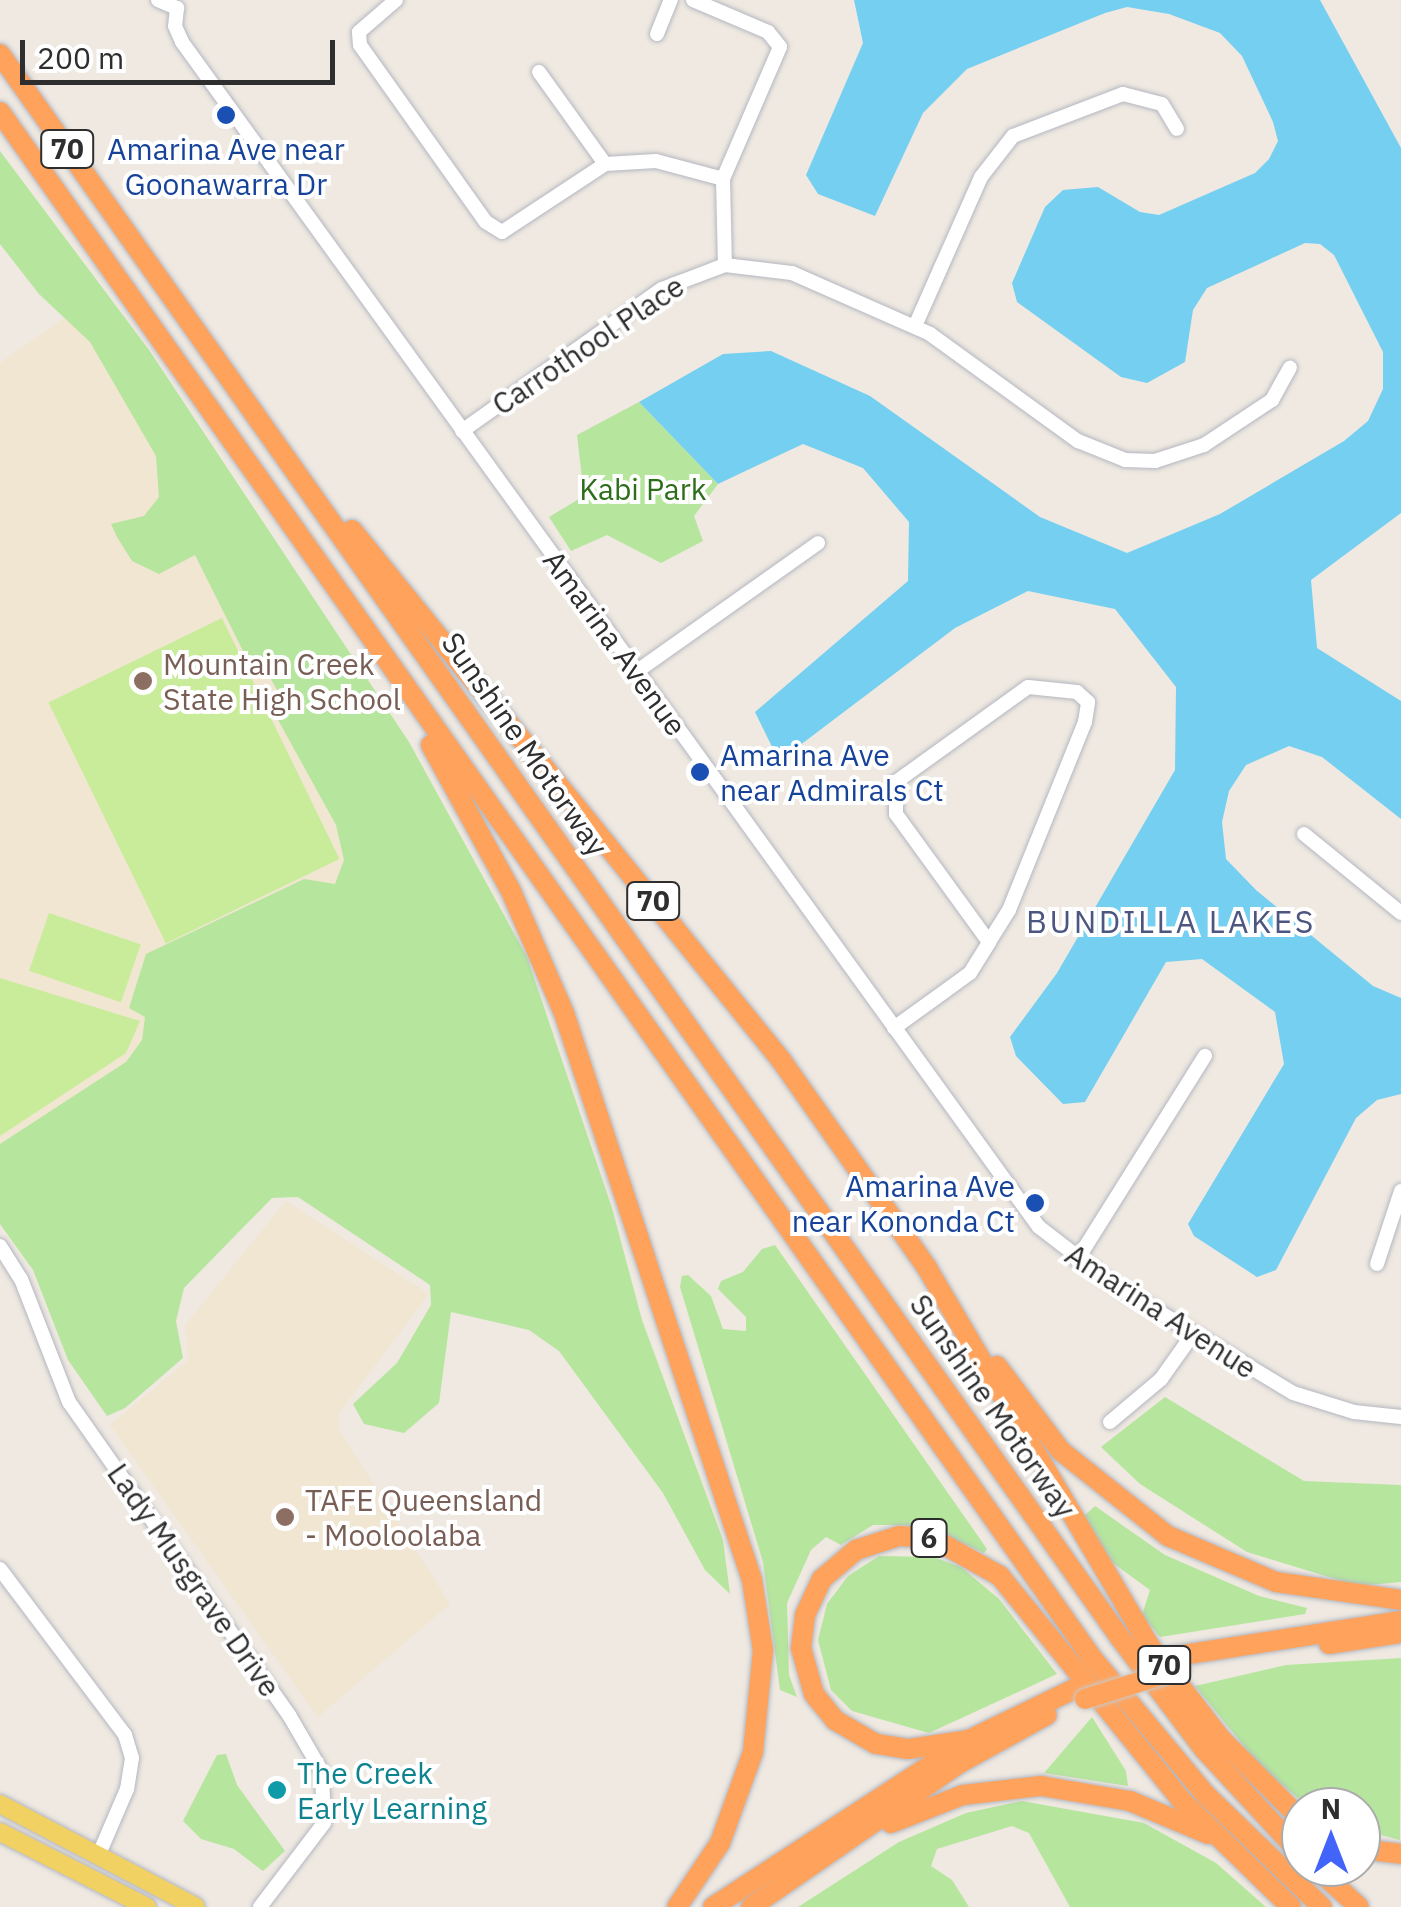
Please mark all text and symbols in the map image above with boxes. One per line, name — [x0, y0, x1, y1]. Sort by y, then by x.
scale bar — [25, 20, 340, 82]
text: 200 m — [37, 38, 124, 77]
marker: Amarina Ave near Goonawarra Dr — [215, 104, 237, 126]
road number: 70 — [40, 126, 94, 172]
place label: Amarina Ave near Goonawarra Dr — [107, 131, 345, 202]
street label: Carrothool Place — [485, 268, 691, 422]
park label: Kabi Park — [579, 471, 707, 507]
street label: Amarina Avenue — [536, 543, 694, 743]
street label: Sunshine Motorway — [434, 625, 616, 863]
place label: Mountain Creek State High School — [163, 646, 401, 716]
marker: Mountain Creek State High School — [132, 670, 154, 692]
place label: Amarina Ave near Admirals Ct — [720, 737, 944, 808]
marker: Amarina Ave near Admirals Ct — [689, 761, 711, 783]
road number: 70 — [626, 878, 680, 924]
district label: BUNDILLA LAKES — [1026, 902, 1316, 940]
place label: Amarina Ave near Kononda Ct — [792, 1168, 1015, 1238]
marker: Amarina Ave near Kononda Ct — [1024, 1192, 1046, 1214]
street label: Amarina Avenue — [1059, 1236, 1263, 1386]
street label: Sunshine Motorway — [902, 1287, 1084, 1525]
street label: Lady Musgrave Drive — [100, 1456, 288, 1704]
place label: TAFE Queensland - Mooloolaba — [305, 1482, 542, 1552]
marker: TAFE Queensland - Mooloolaba — [274, 1506, 296, 1528]
road number: 6 — [909, 1515, 949, 1561]
road number: 70 — [1136, 1642, 1192, 1688]
place label: The Creek Early Learning — [297, 1755, 487, 1826]
marker: The Creek Early Learning — [266, 1779, 288, 1801]
north arrow — [1281, 1787, 1381, 1887]
text: N — [1321, 1790, 1341, 1827]

